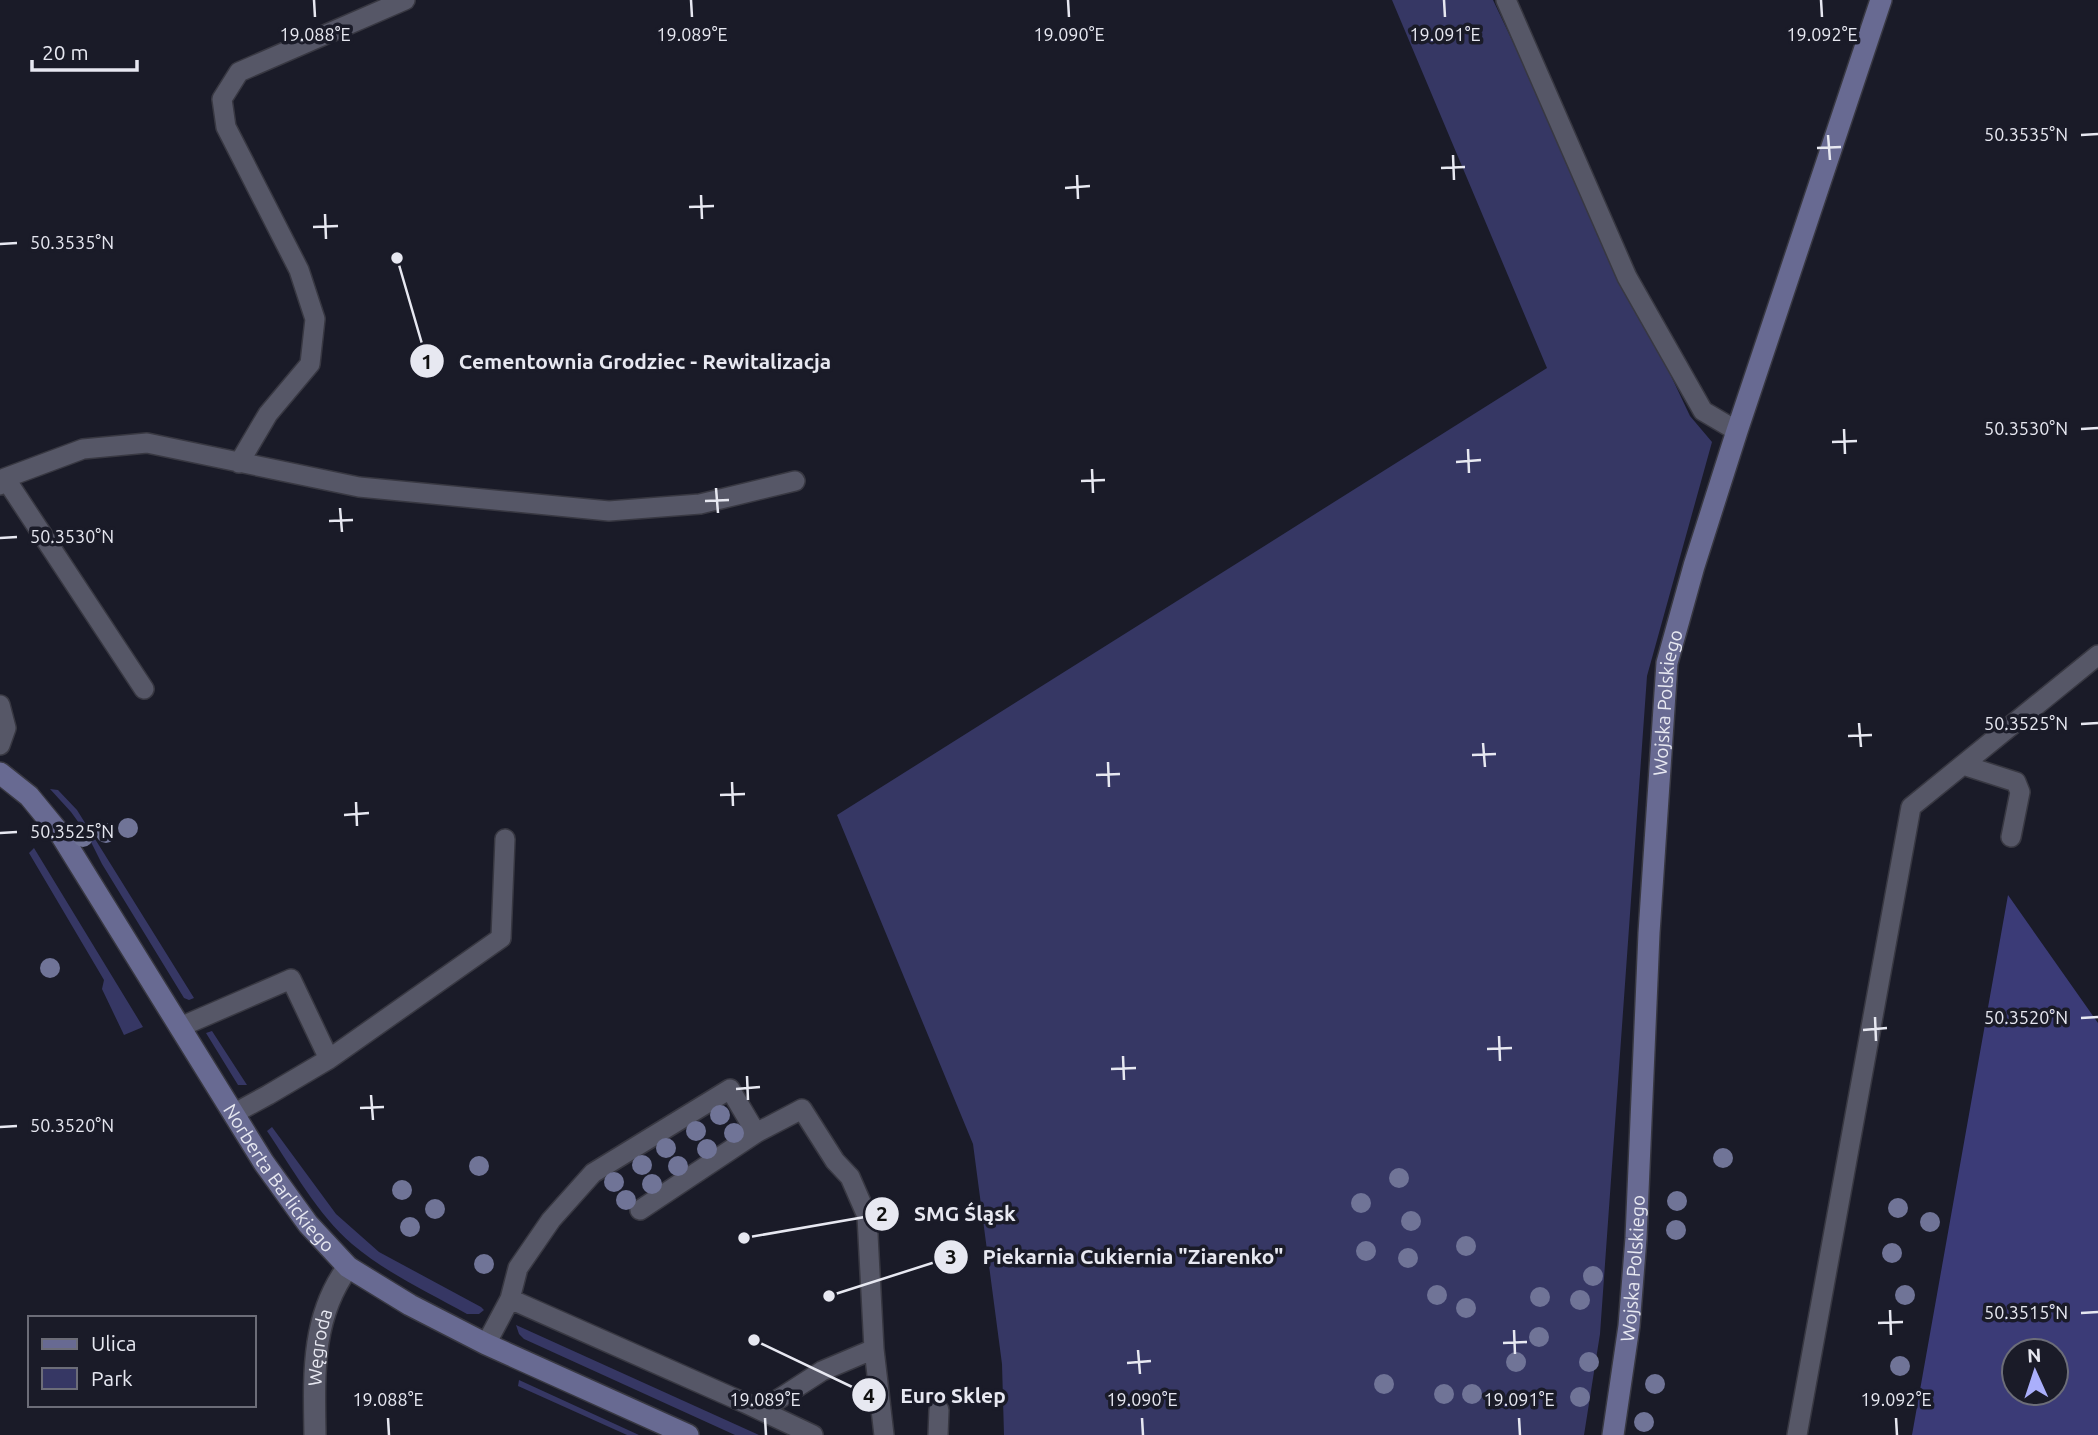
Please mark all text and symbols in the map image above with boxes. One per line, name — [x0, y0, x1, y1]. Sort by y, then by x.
text: 19.088°E — [279, 24, 351, 44]
text: 19.089°E — [656, 24, 728, 44]
text: 19.090°E — [1033, 24, 1105, 44]
text: 19.091°E — [1409, 24, 1481, 44]
text: 19.092°E — [1786, 24, 1858, 44]
scale bar — [32, 28, 136, 72]
text: 20 m — [42, 40, 89, 64]
text: 50.3535°N — [1984, 124, 2068, 144]
text: 50.3535°N — [30, 232, 114, 252]
callout: Cementownia Grodziec - Rewitalizacja — [410, 340, 845, 382]
text: 1 — [421, 349, 433, 373]
text: Cementownia Grodziec - Rewitalizacja — [459, 349, 831, 373]
text: 50.3530°N — [1984, 418, 2068, 438]
text: 50.3530°N — [30, 526, 114, 546]
street label: Wojska Polskiego — [1649, 627, 1687, 776]
text: 50.3525°N — [1984, 713, 2068, 733]
text: 50.3525°N — [30, 821, 114, 841]
text: 50.3520°N — [1984, 1007, 2068, 1027]
street label: Norberta Barlickiego — [219, 1100, 339, 1256]
text: 50.3520°N — [30, 1115, 114, 1135]
callout: SMG Śląsk — [865, 1193, 1030, 1235]
street label: Wojska Polskiego — [1616, 1194, 1649, 1343]
text: 2 — [876, 1201, 888, 1225]
text: SMG Śląsk — [914, 1201, 1016, 1225]
callout: Piekarnia Cukiernia "Ziarenko" — [934, 1236, 1297, 1278]
text: 3 — [945, 1244, 957, 1268]
text: Piekarnia Cukiernia "Ziarenko" — [983, 1244, 1283, 1268]
text: 50.3515°N — [1984, 1302, 2068, 1322]
street label: Węgroda — [304, 1306, 336, 1386]
legend — [28, 1316, 256, 1407]
text: Ulica — [91, 1331, 136, 1355]
north arrow — [2000, 1337, 2070, 1407]
text: N — [2026, 1344, 2042, 1366]
text: Park — [91, 1366, 133, 1390]
callout: Euro Sklep — [851, 1374, 1020, 1416]
text: 4 — [863, 1383, 875, 1407]
text: Euro Sklep — [900, 1383, 1006, 1407]
text: 19.088°E — [352, 1389, 424, 1409]
text: 19.089°E — [729, 1389, 801, 1409]
text: 19.090°E — [1106, 1389, 1178, 1409]
text: 19.091°E — [1483, 1389, 1555, 1409]
text: 19.092°E — [1860, 1389, 1932, 1409]

